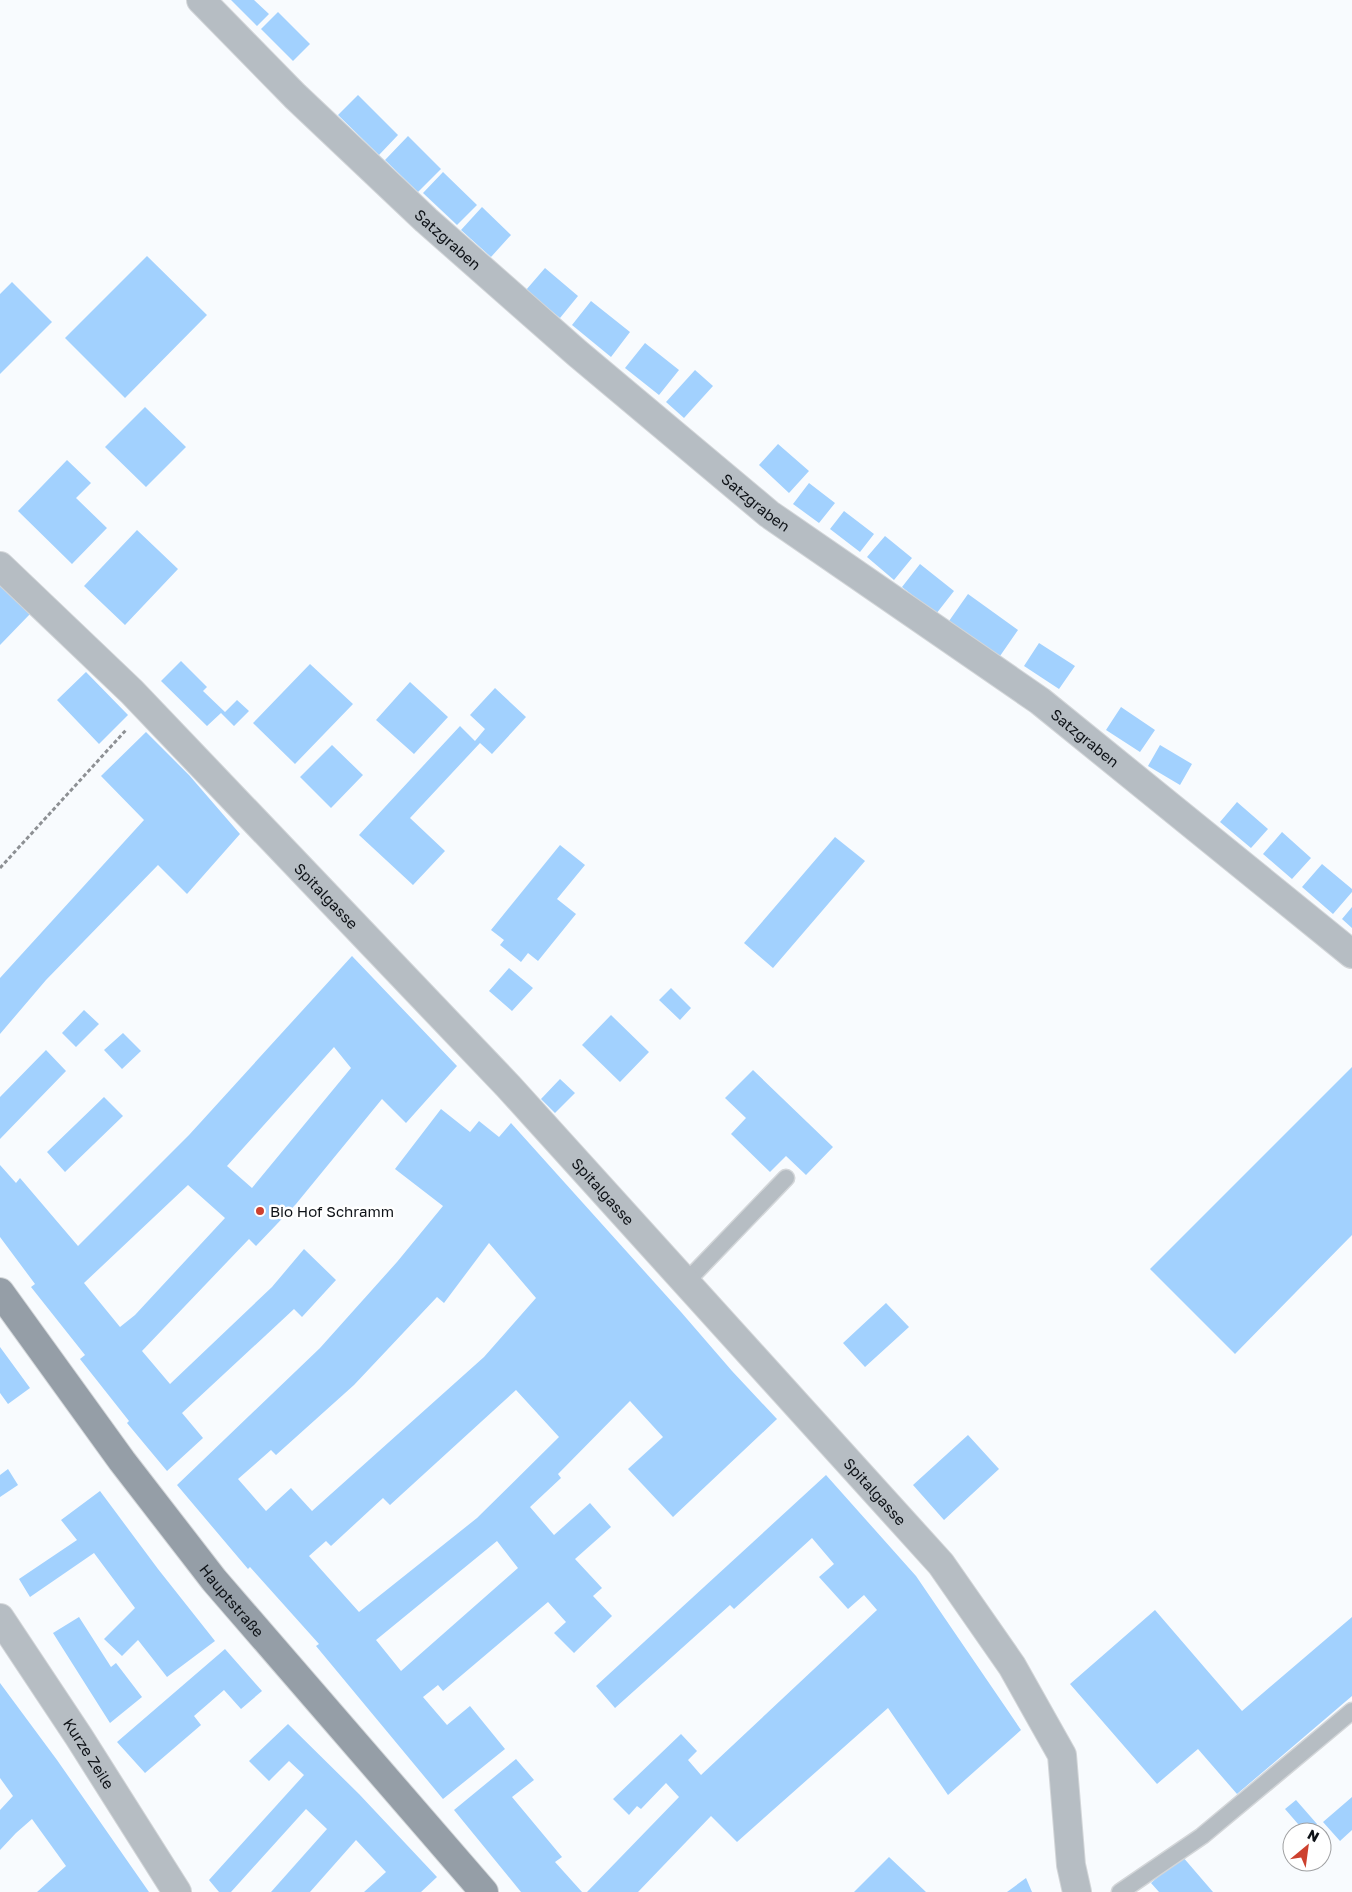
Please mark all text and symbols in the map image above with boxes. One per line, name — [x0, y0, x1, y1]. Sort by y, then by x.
street label: Satzgraben — [411, 205, 485, 273]
street label: Satzgraben — [718, 469, 794, 535]
street label: Satzgraben — [1048, 705, 1123, 771]
street label: Spitalgasse — [291, 859, 362, 933]
street label: Spitalgasse — [568, 1154, 638, 1229]
place label: Bio Hof Schramm — [270, 1202, 394, 1220]
marker: Bio Hof Schramm — [254, 1205, 266, 1217]
street label: Spitalgasse — [840, 1454, 910, 1529]
street label: Hauptstraße — [196, 1560, 268, 1641]
street label: Kurze Zeile — [60, 1715, 118, 1792]
north arrow — [1282, 1822, 1332, 1872]
text: N — [1305, 1825, 1322, 1845]

